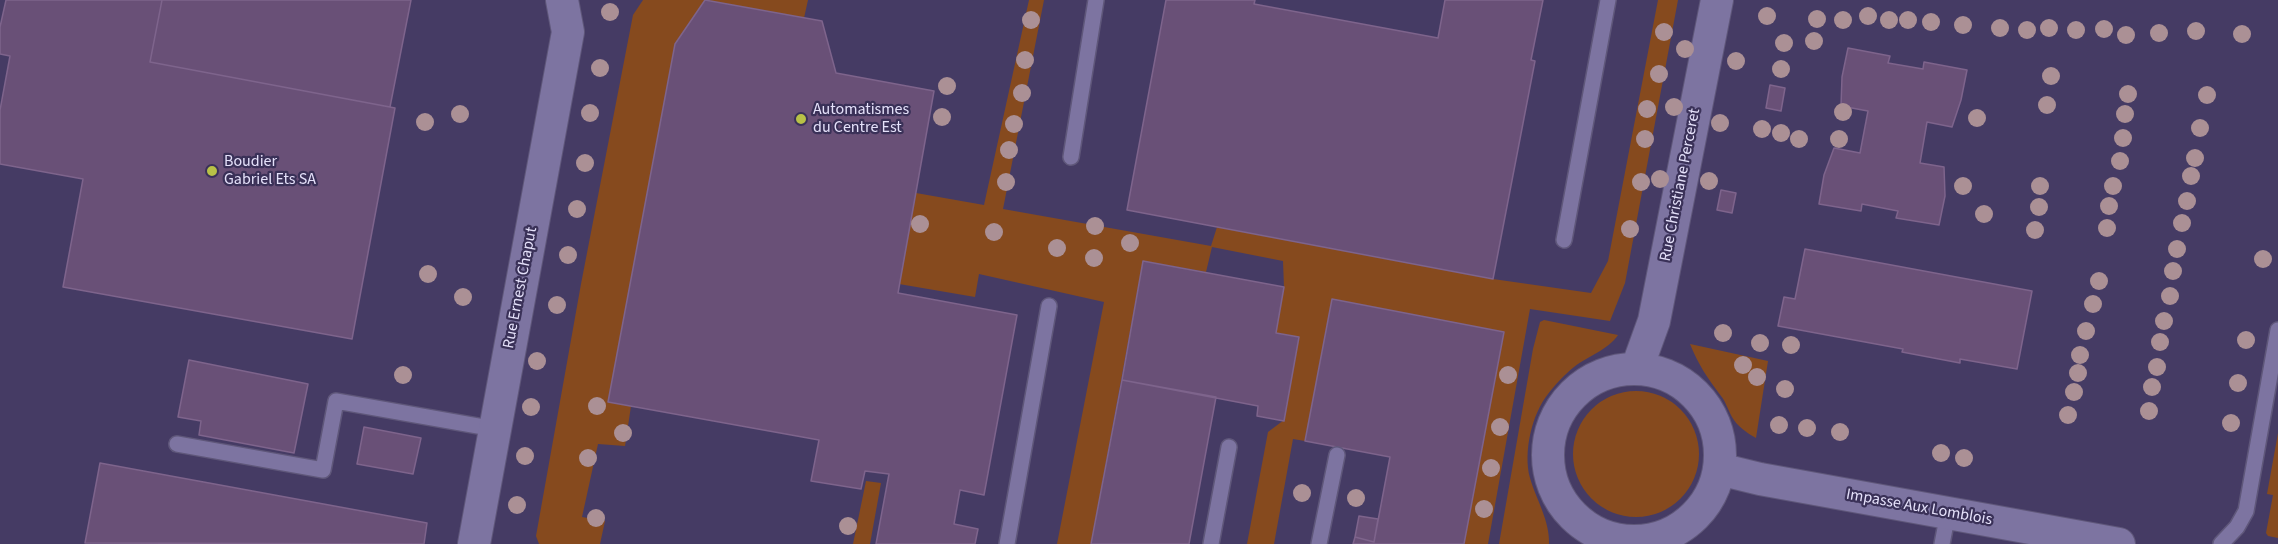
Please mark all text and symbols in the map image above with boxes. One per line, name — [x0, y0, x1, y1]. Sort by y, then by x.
place label: Automatismes du Centre Est — [813, 100, 909, 138]
street label: Rue Christiane Perceret — [1657, 107, 1705, 263]
marker: Automatismes du Centre Est — [794, 112, 808, 126]
place label: Boudier Gabriel Ets SA — [224, 152, 316, 190]
marker: Boudier Gabriel Ets SA — [205, 164, 219, 178]
street label: Rue Ernest Chaput — [500, 226, 542, 350]
street label: Impasse Aux Lomblois — [1844, 486, 1994, 530]

